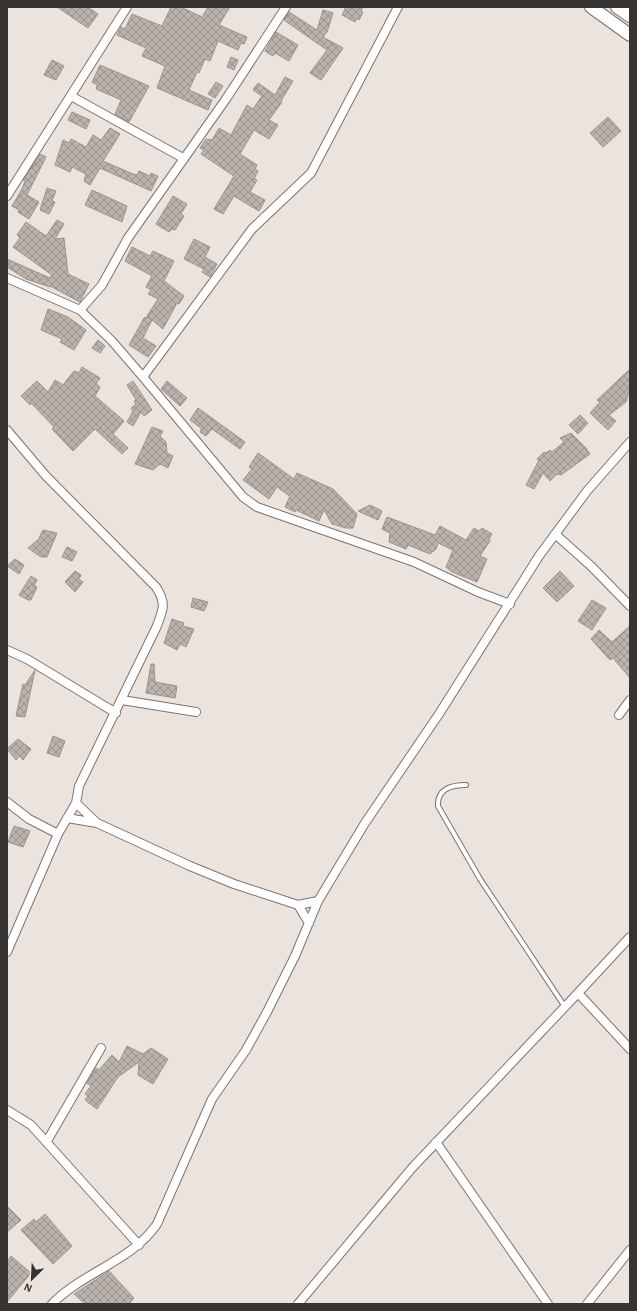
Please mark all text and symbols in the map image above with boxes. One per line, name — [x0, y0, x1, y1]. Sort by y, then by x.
north arrow — [12, 1259, 52, 1299]
text: N — [22, 1281, 34, 1294]

